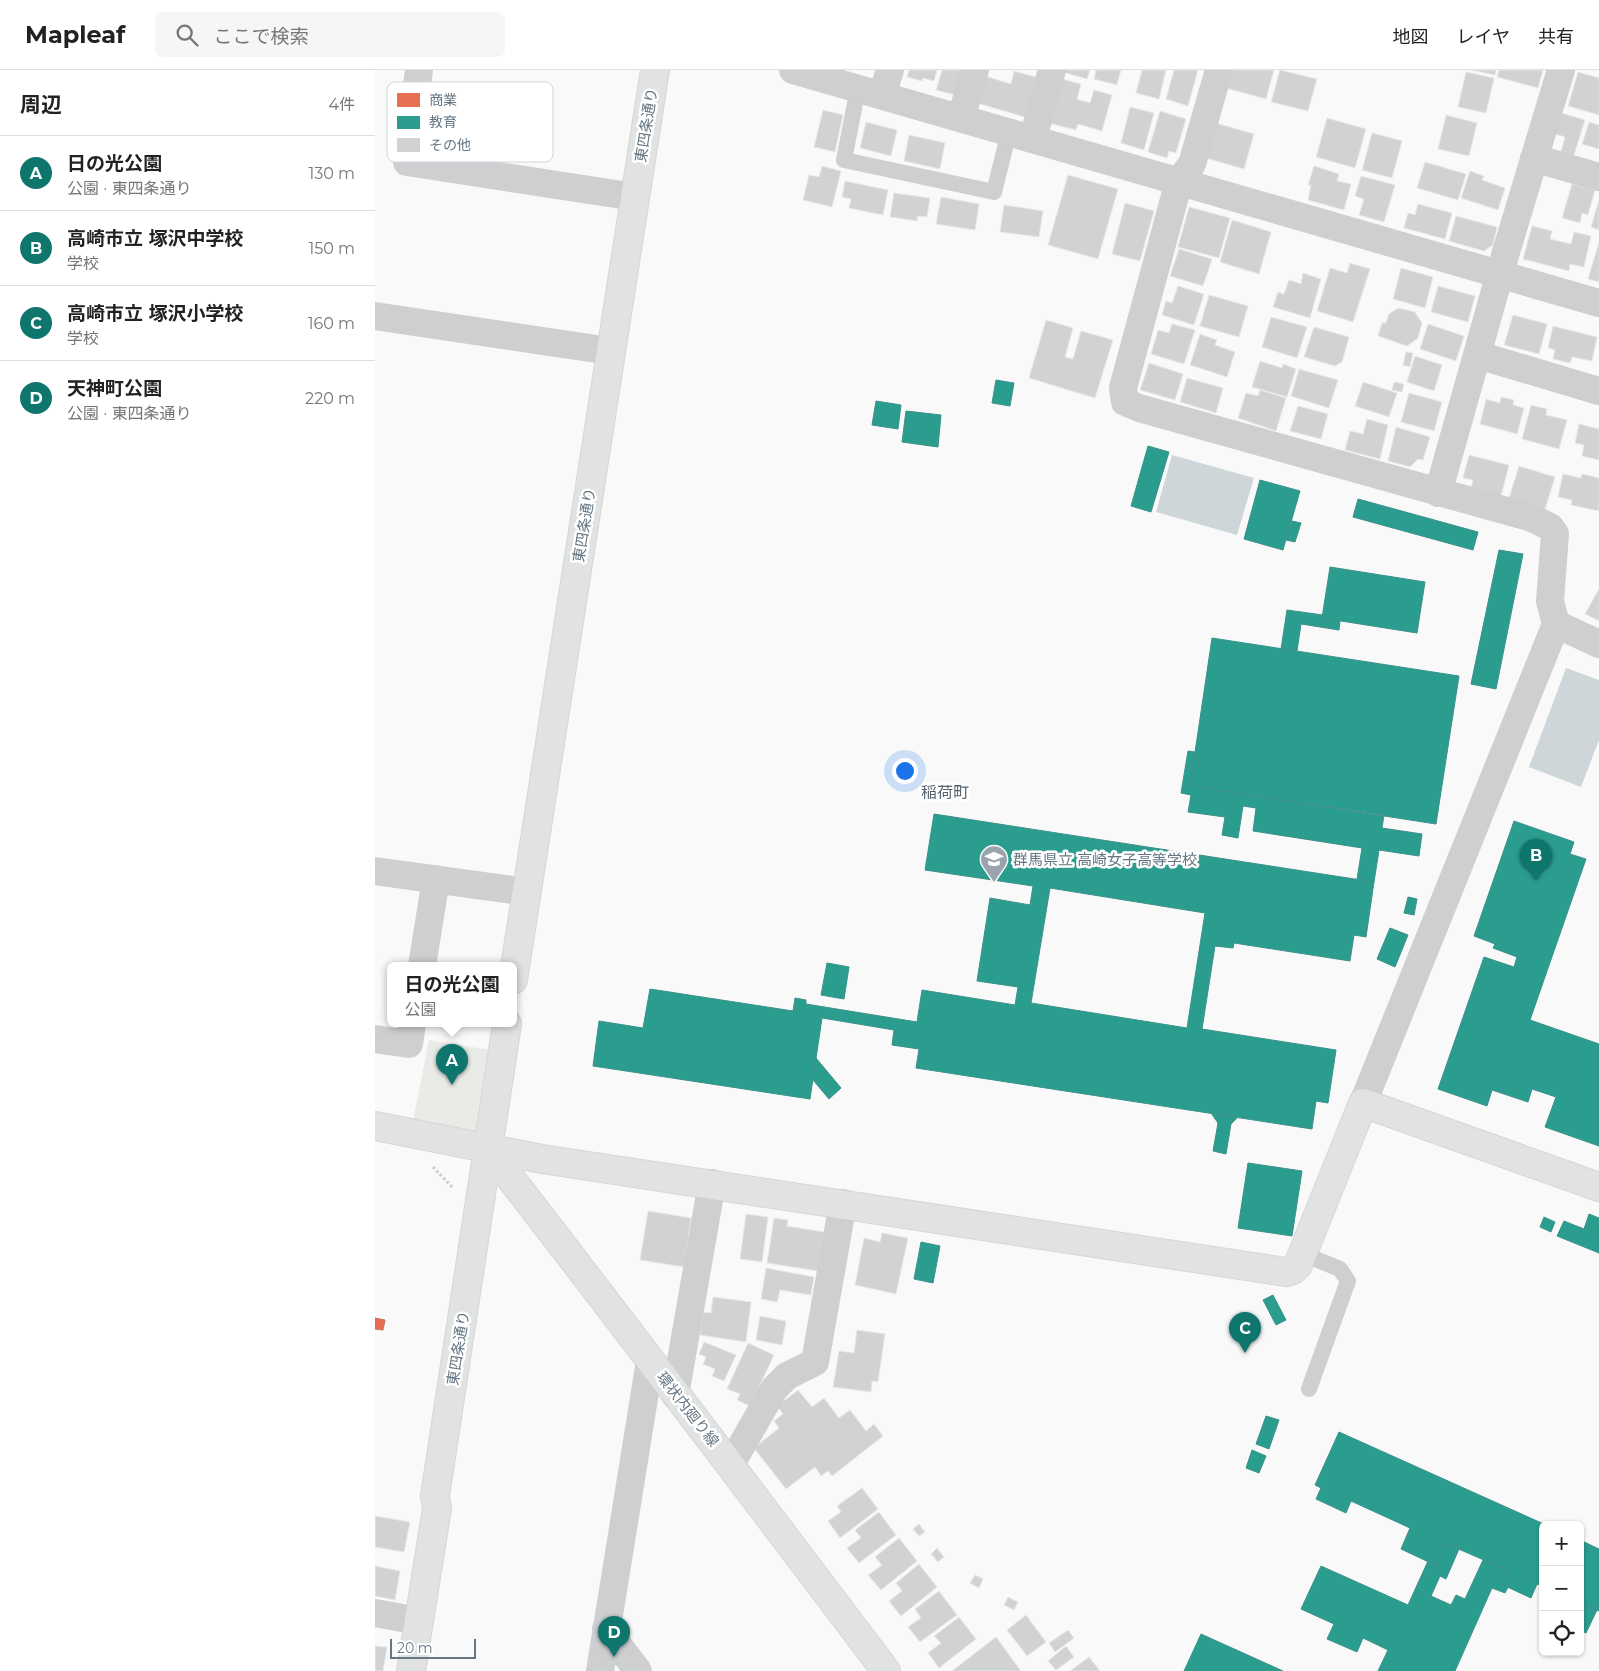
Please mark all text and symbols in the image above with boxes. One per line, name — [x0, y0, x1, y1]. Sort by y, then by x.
search box — [155, 12, 505, 57]
text: Mapleaf — [25, 20, 125, 49]
icon: search — [173, 21, 201, 49]
text: ここで検索 — [213, 25, 308, 48]
text: 地図 — [1393, 26, 1429, 48]
text: レイヤ — [1457, 26, 1510, 48]
text: 共有 — [1538, 26, 1574, 48]
legend — [387, 82, 553, 162]
street label: 東四条通り — [631, 86, 661, 164]
text: 商業 — [429, 91, 457, 109]
text: 周辺 — [20, 92, 62, 117]
text: 4件 — [328, 95, 355, 114]
text: 教育 — [429, 113, 457, 131]
text: その他 — [429, 136, 471, 154]
text: 日の光公園 — [67, 152, 162, 175]
text: A — [30, 164, 42, 183]
text: 130 m — [308, 164, 355, 183]
text: 公園 · 東四条通り — [67, 179, 191, 198]
text: 高崎市立 塚沢中学校 — [67, 227, 243, 250]
text: B — [30, 239, 42, 258]
text: 150 m — [308, 239, 355, 258]
text: 学校 — [67, 254, 99, 273]
text: 高崎市立 塚沢小学校 — [67, 302, 243, 325]
text: C — [30, 314, 42, 333]
text: 160 m — [308, 314, 355, 333]
text: 学校 — [67, 329, 99, 348]
text: 天神町公園 — [67, 377, 162, 400]
text: D — [29, 389, 43, 408]
text: 220 m — [305, 389, 355, 408]
text: 公園 · 東四条通り — [67, 404, 191, 423]
street label: 東四条通り — [569, 486, 599, 564]
your location — [892, 758, 918, 784]
district label: 稲荷町 — [921, 783, 969, 802]
pin: B — [1520, 839, 1552, 880]
school or university icon: 群馬県立 高崎女子高等学校 — [979, 844, 1009, 883]
place label: 群馬県立 高崎女子高等学校 — [1013, 850, 1197, 869]
popup — [387, 962, 517, 1027]
text: 日の光公園 — [404, 973, 500, 996]
text: 公園 — [404, 1000, 437, 1019]
pin: A — [436, 1044, 468, 1085]
street label: 東四条通り — [443, 1309, 473, 1387]
pin: C — [1229, 1312, 1261, 1353]
street label: 環状内廻り線 — [653, 1368, 723, 1450]
map controls — [1539, 1521, 1584, 1656]
button: + — [1539, 1521, 1584, 1566]
button: − — [1539, 1566, 1584, 1611]
button: locate — [1539, 1611, 1584, 1656]
pin: D — [598, 1616, 630, 1657]
scale bar — [390, 1636, 476, 1659]
text: 20 m — [397, 1639, 433, 1657]

